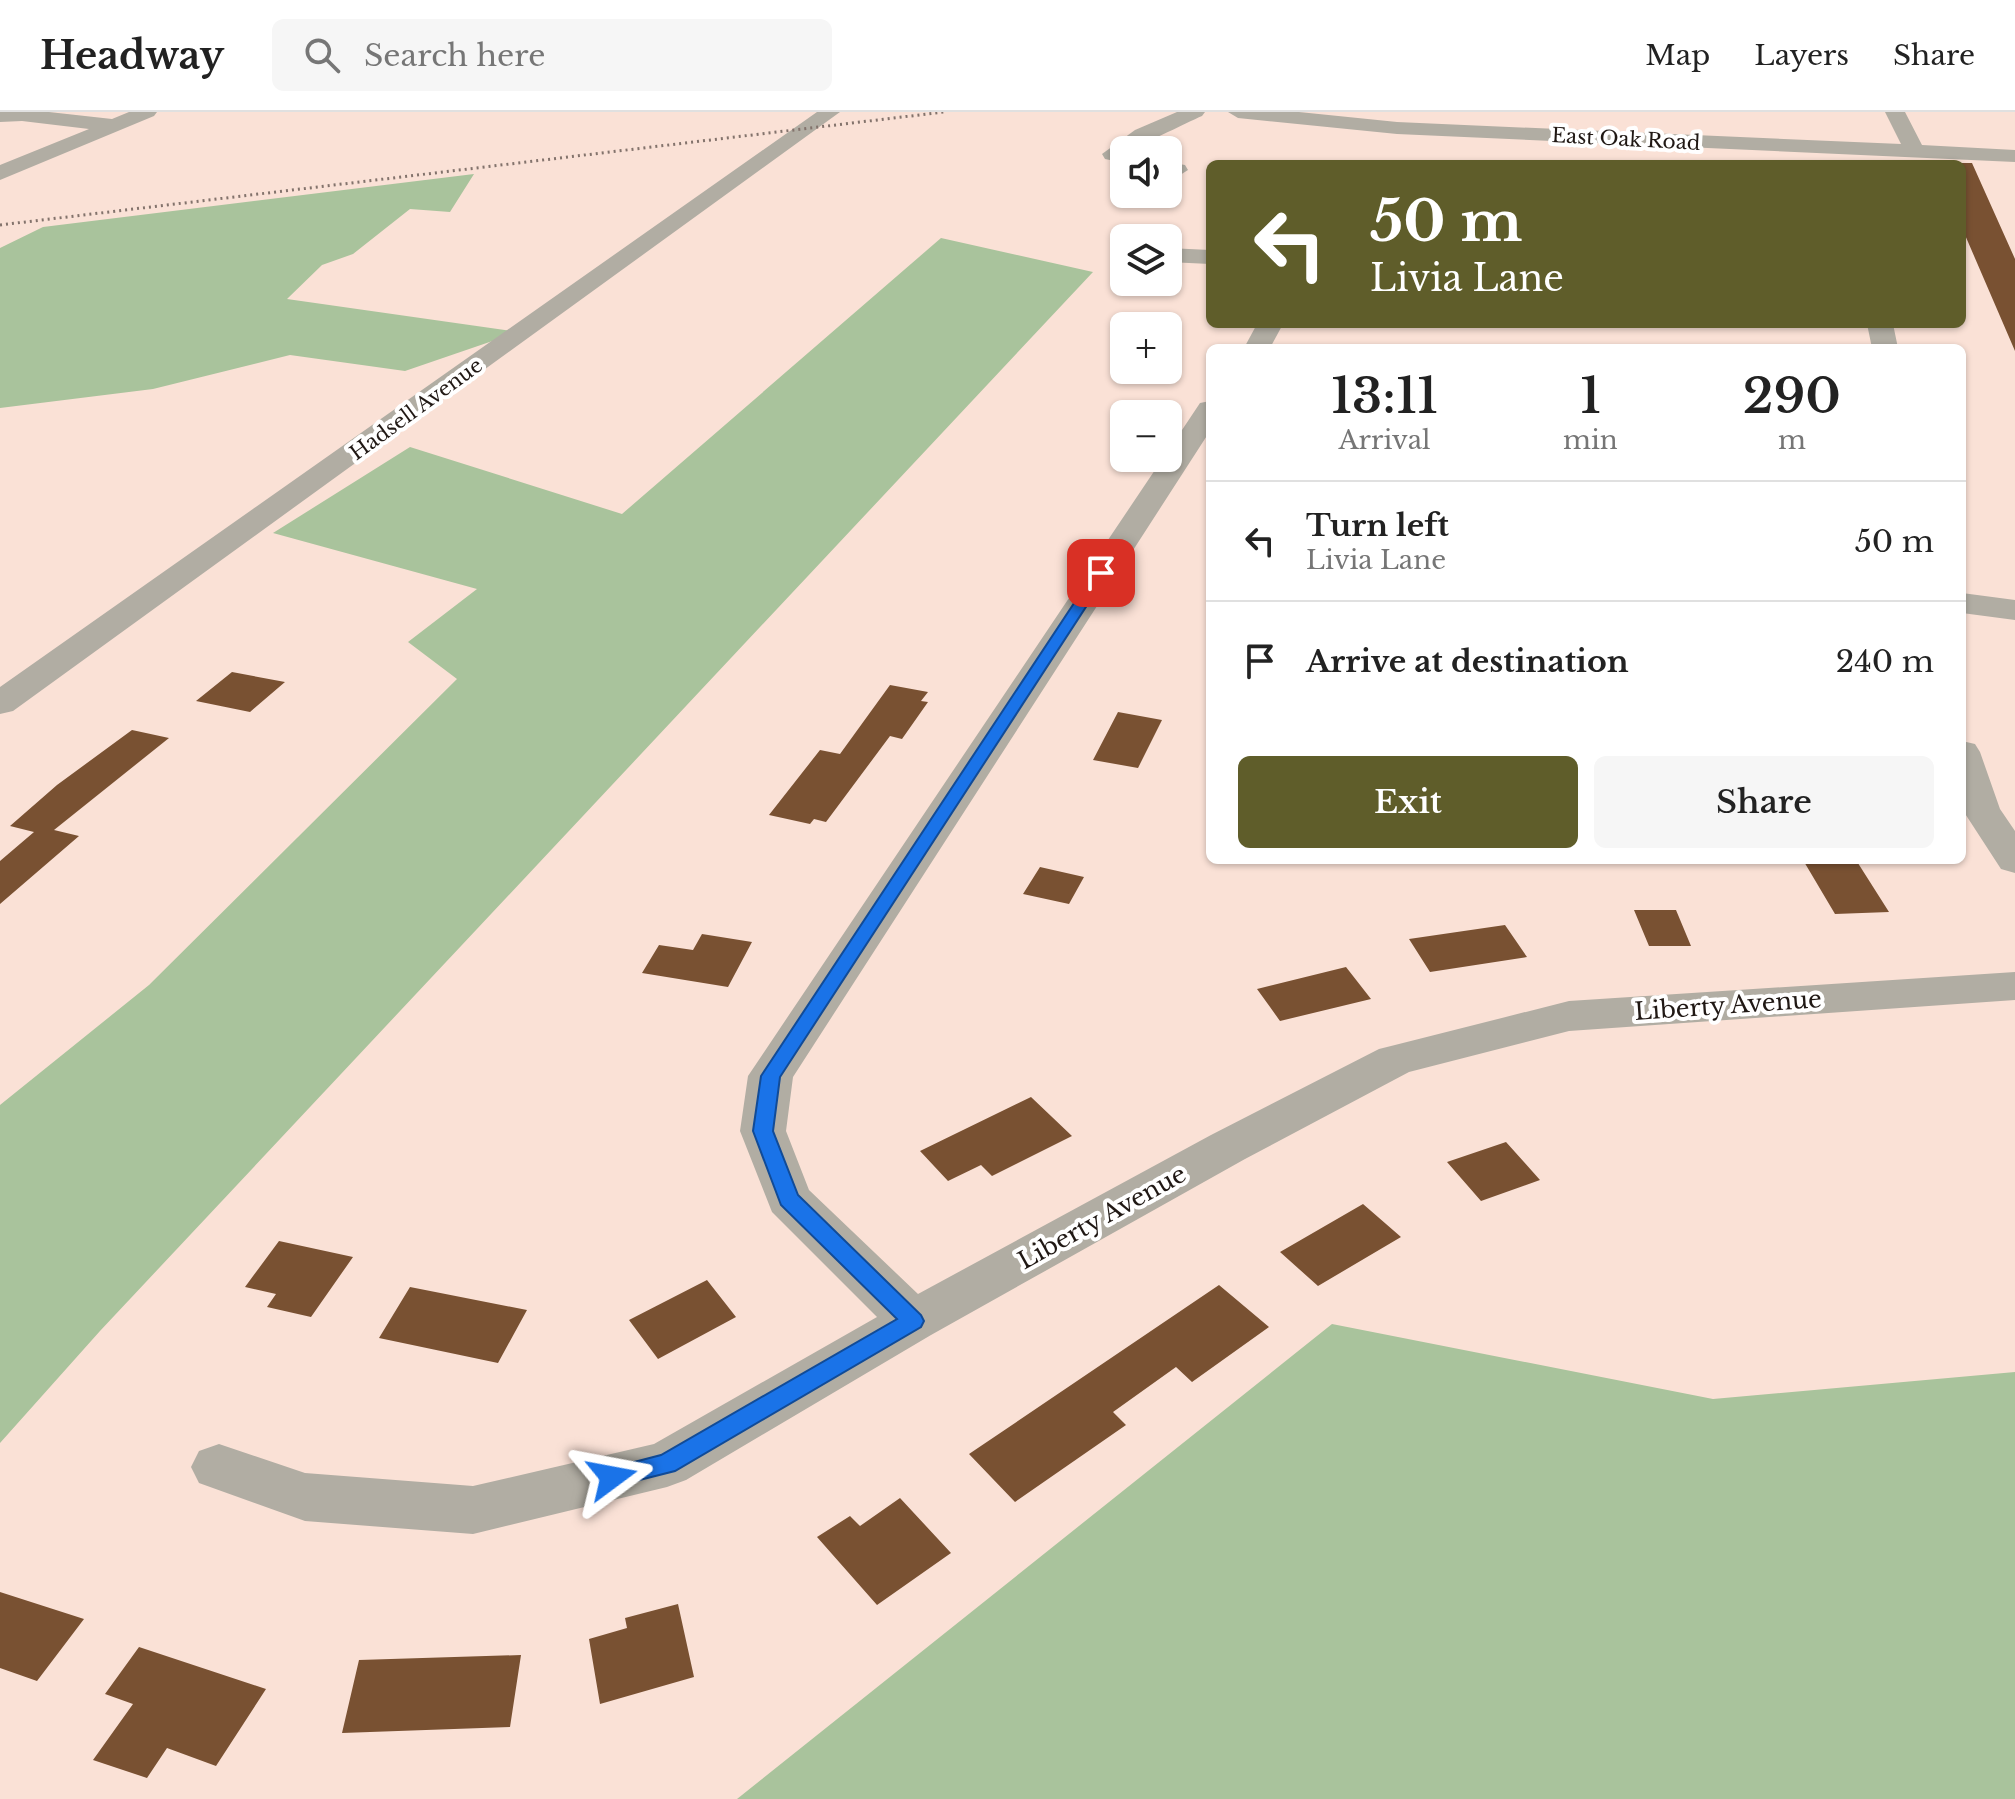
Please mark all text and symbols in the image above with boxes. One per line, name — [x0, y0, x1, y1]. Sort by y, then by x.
search box — [272, 19, 832, 91]
text: Headway — [40, 32, 224, 79]
icon: search — [300, 33, 344, 77]
text: Search here — [364, 37, 545, 74]
text: Map — [1645, 38, 1710, 73]
text: Layers — [1754, 38, 1849, 73]
text: Share — [1893, 38, 1975, 73]
street label: East Oak Road — [1551, 123, 1701, 155]
map controls — [1110, 136, 1182, 472]
button: sound — [1110, 136, 1182, 208]
text: 50 m — [1370, 187, 1522, 256]
icon: left — [1238, 192, 1342, 296]
button: layers — [1110, 224, 1182, 296]
text: Livia Lane — [1370, 256, 1564, 301]
button: + — [1110, 312, 1182, 384]
street label: Hadsell Avenue — [345, 353, 487, 465]
text: 13:11 — [1331, 366, 1438, 426]
text: 1 — [1580, 366, 1601, 426]
text: 290 — [1743, 366, 1841, 426]
button: − — [1110, 400, 1182, 472]
text: Arrival — [1339, 424, 1431, 456]
text: min — [1563, 424, 1618, 456]
text: m — [1778, 424, 1806, 456]
text: Turn left — [1306, 507, 1449, 544]
icon: left — [1238, 519, 1282, 563]
text: 50 m — [1855, 523, 1934, 560]
pin — [1067, 539, 1135, 607]
text: Livia Lane — [1306, 544, 1446, 576]
icon: arrive — [1079, 551, 1123, 595]
icon: arrive — [1238, 639, 1282, 683]
text: Arrive at destination — [1306, 643, 1629, 680]
text: 240 m — [1836, 643, 1934, 680]
button: Exit — [1238, 756, 1578, 848]
button: Share — [1594, 756, 1934, 848]
street label: Liberty Avenue — [1633, 984, 1823, 1026]
street label: Liberty Avenue — [1013, 1159, 1191, 1275]
position arrow — [570, 1435, 654, 1519]

